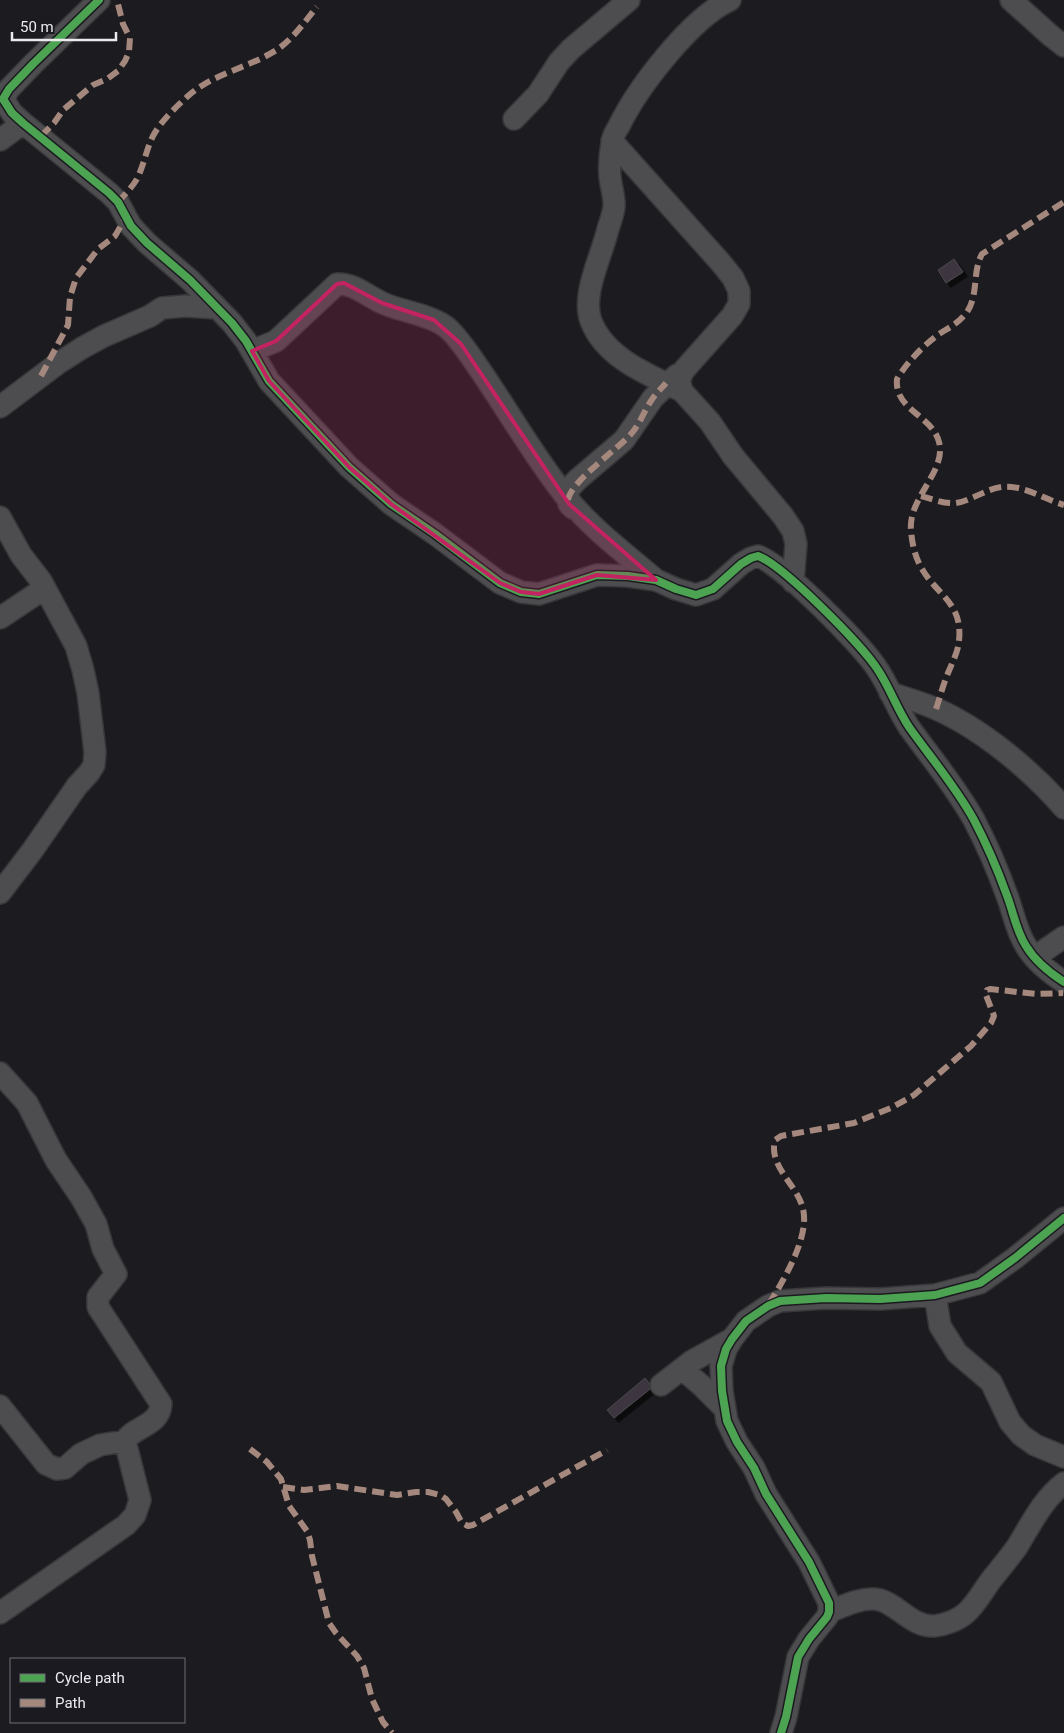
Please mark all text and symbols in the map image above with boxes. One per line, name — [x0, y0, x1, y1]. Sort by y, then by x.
scale bar — [12, 10, 116, 42]
text: 50 m — [20, 18, 54, 36]
legend — [10, 1658, 185, 1723]
text: Cycle path — [55, 1669, 125, 1687]
text: Path — [55, 1694, 86, 1712]

